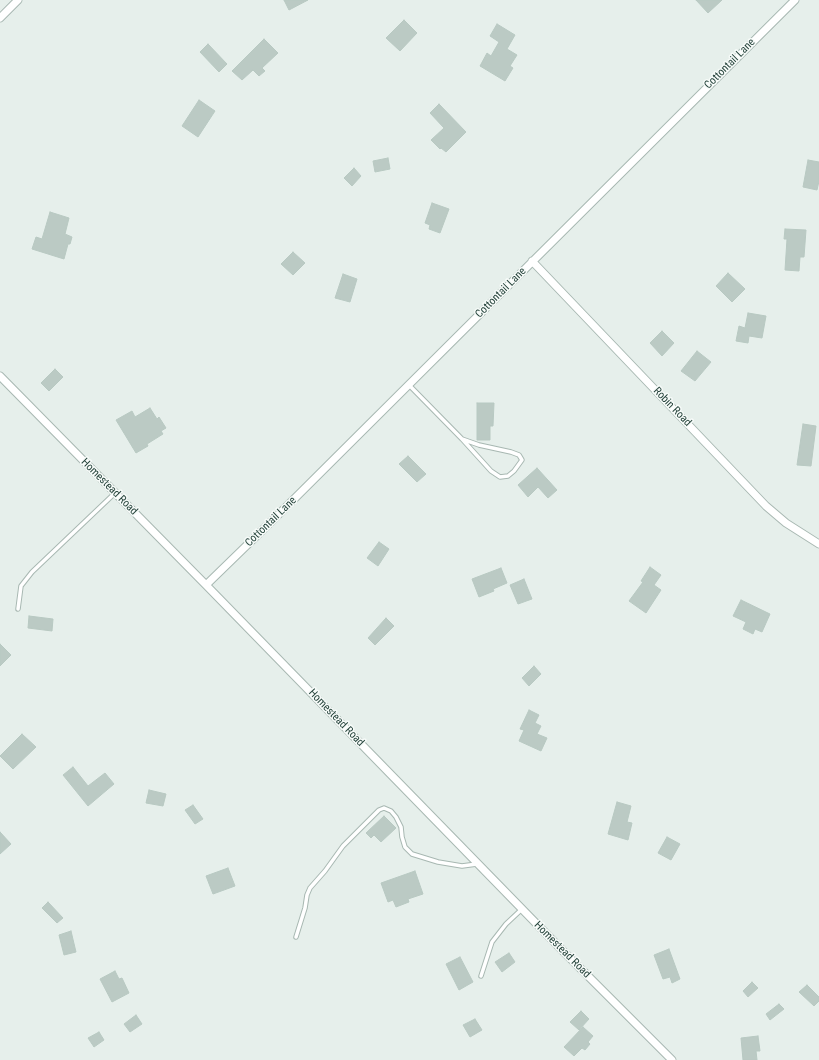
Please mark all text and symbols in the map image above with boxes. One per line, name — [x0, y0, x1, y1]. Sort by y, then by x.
street label: Cottontail Lane — [702, 36, 758, 92]
street label: Cottontail Lane — [473, 265, 529, 321]
street label: Robin Road — [650, 385, 694, 429]
street label: Homestead Road — [78, 456, 140, 518]
street label: Cottontail Lane — [243, 494, 299, 550]
street label: Homestead Road — [305, 687, 367, 749]
street label: Homestead Road — [531, 919, 593, 981]

